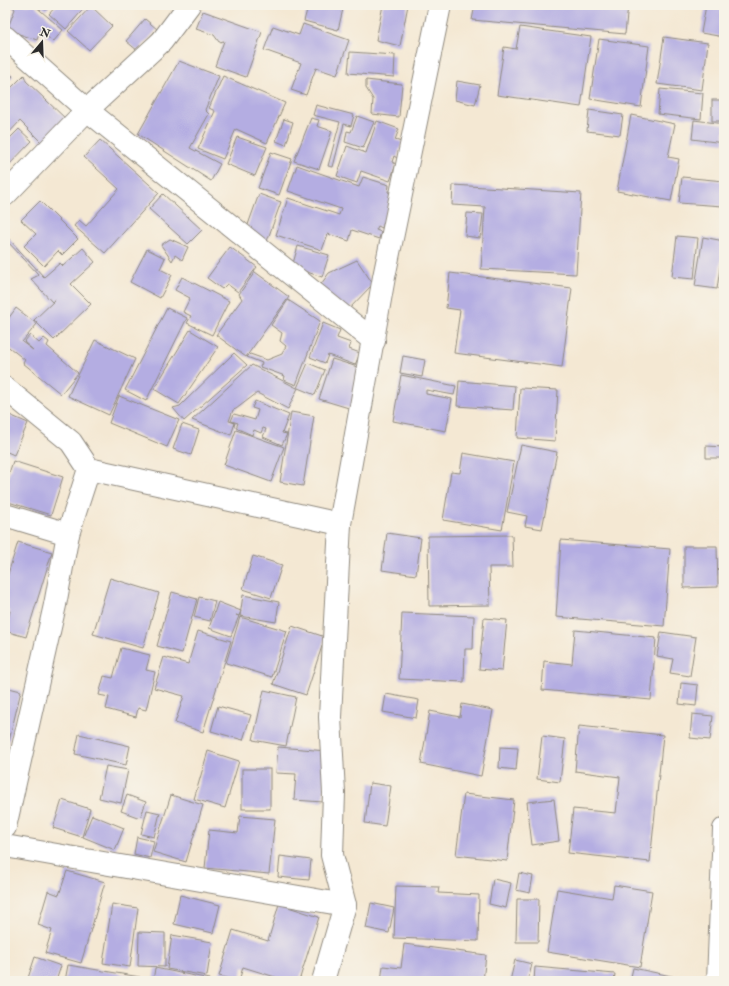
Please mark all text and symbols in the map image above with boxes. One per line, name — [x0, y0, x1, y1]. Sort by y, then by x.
north arrow — [22, 22, 62, 62]
text: N — [37, 25, 53, 41]

